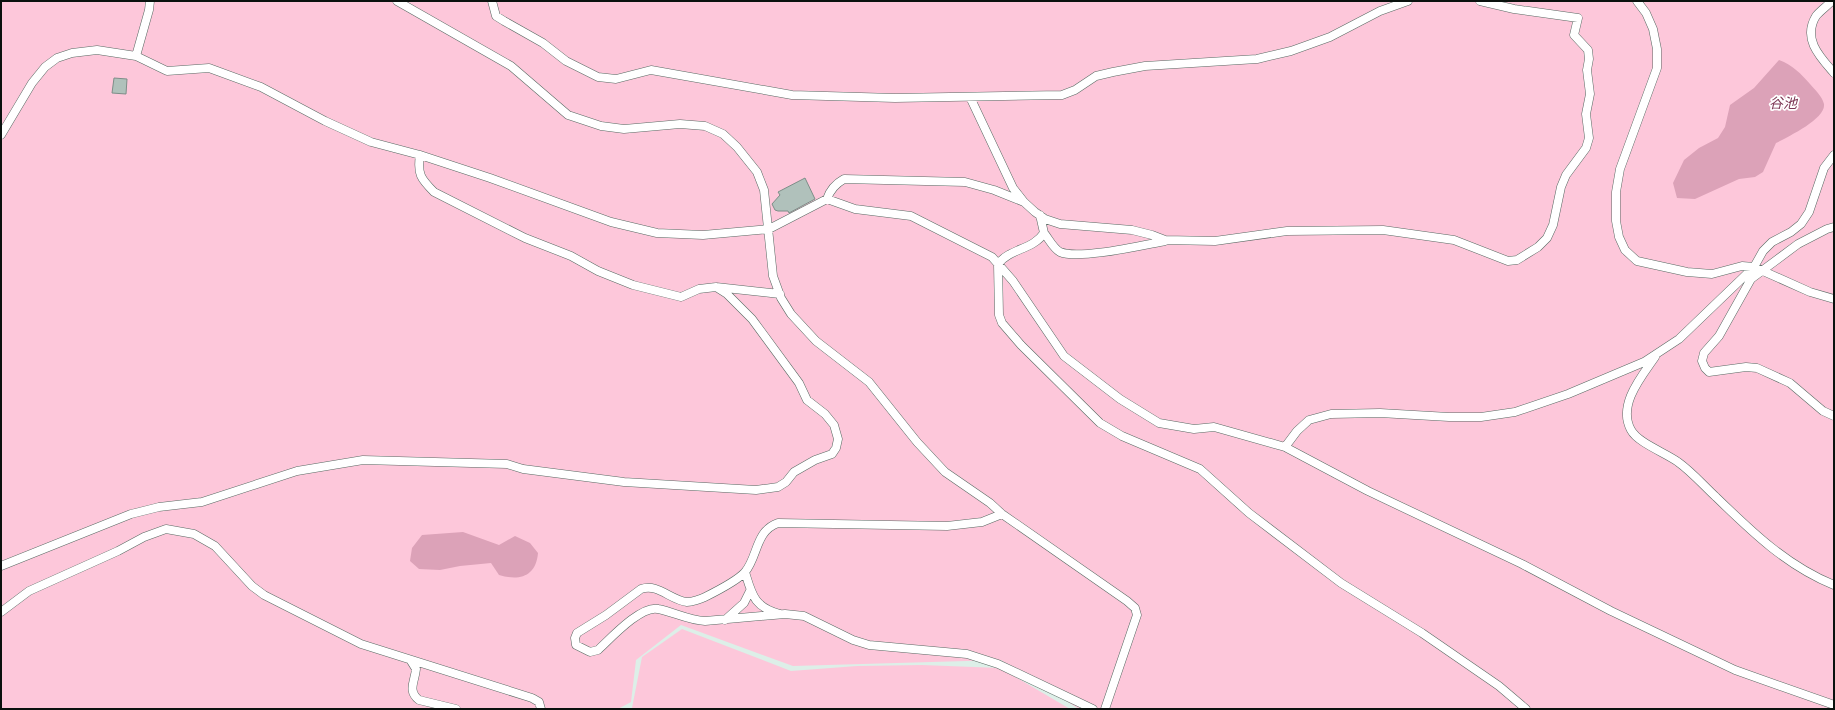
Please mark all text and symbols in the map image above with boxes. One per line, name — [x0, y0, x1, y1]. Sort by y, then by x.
water label: 谷池 — [1769, 95, 1799, 112]

